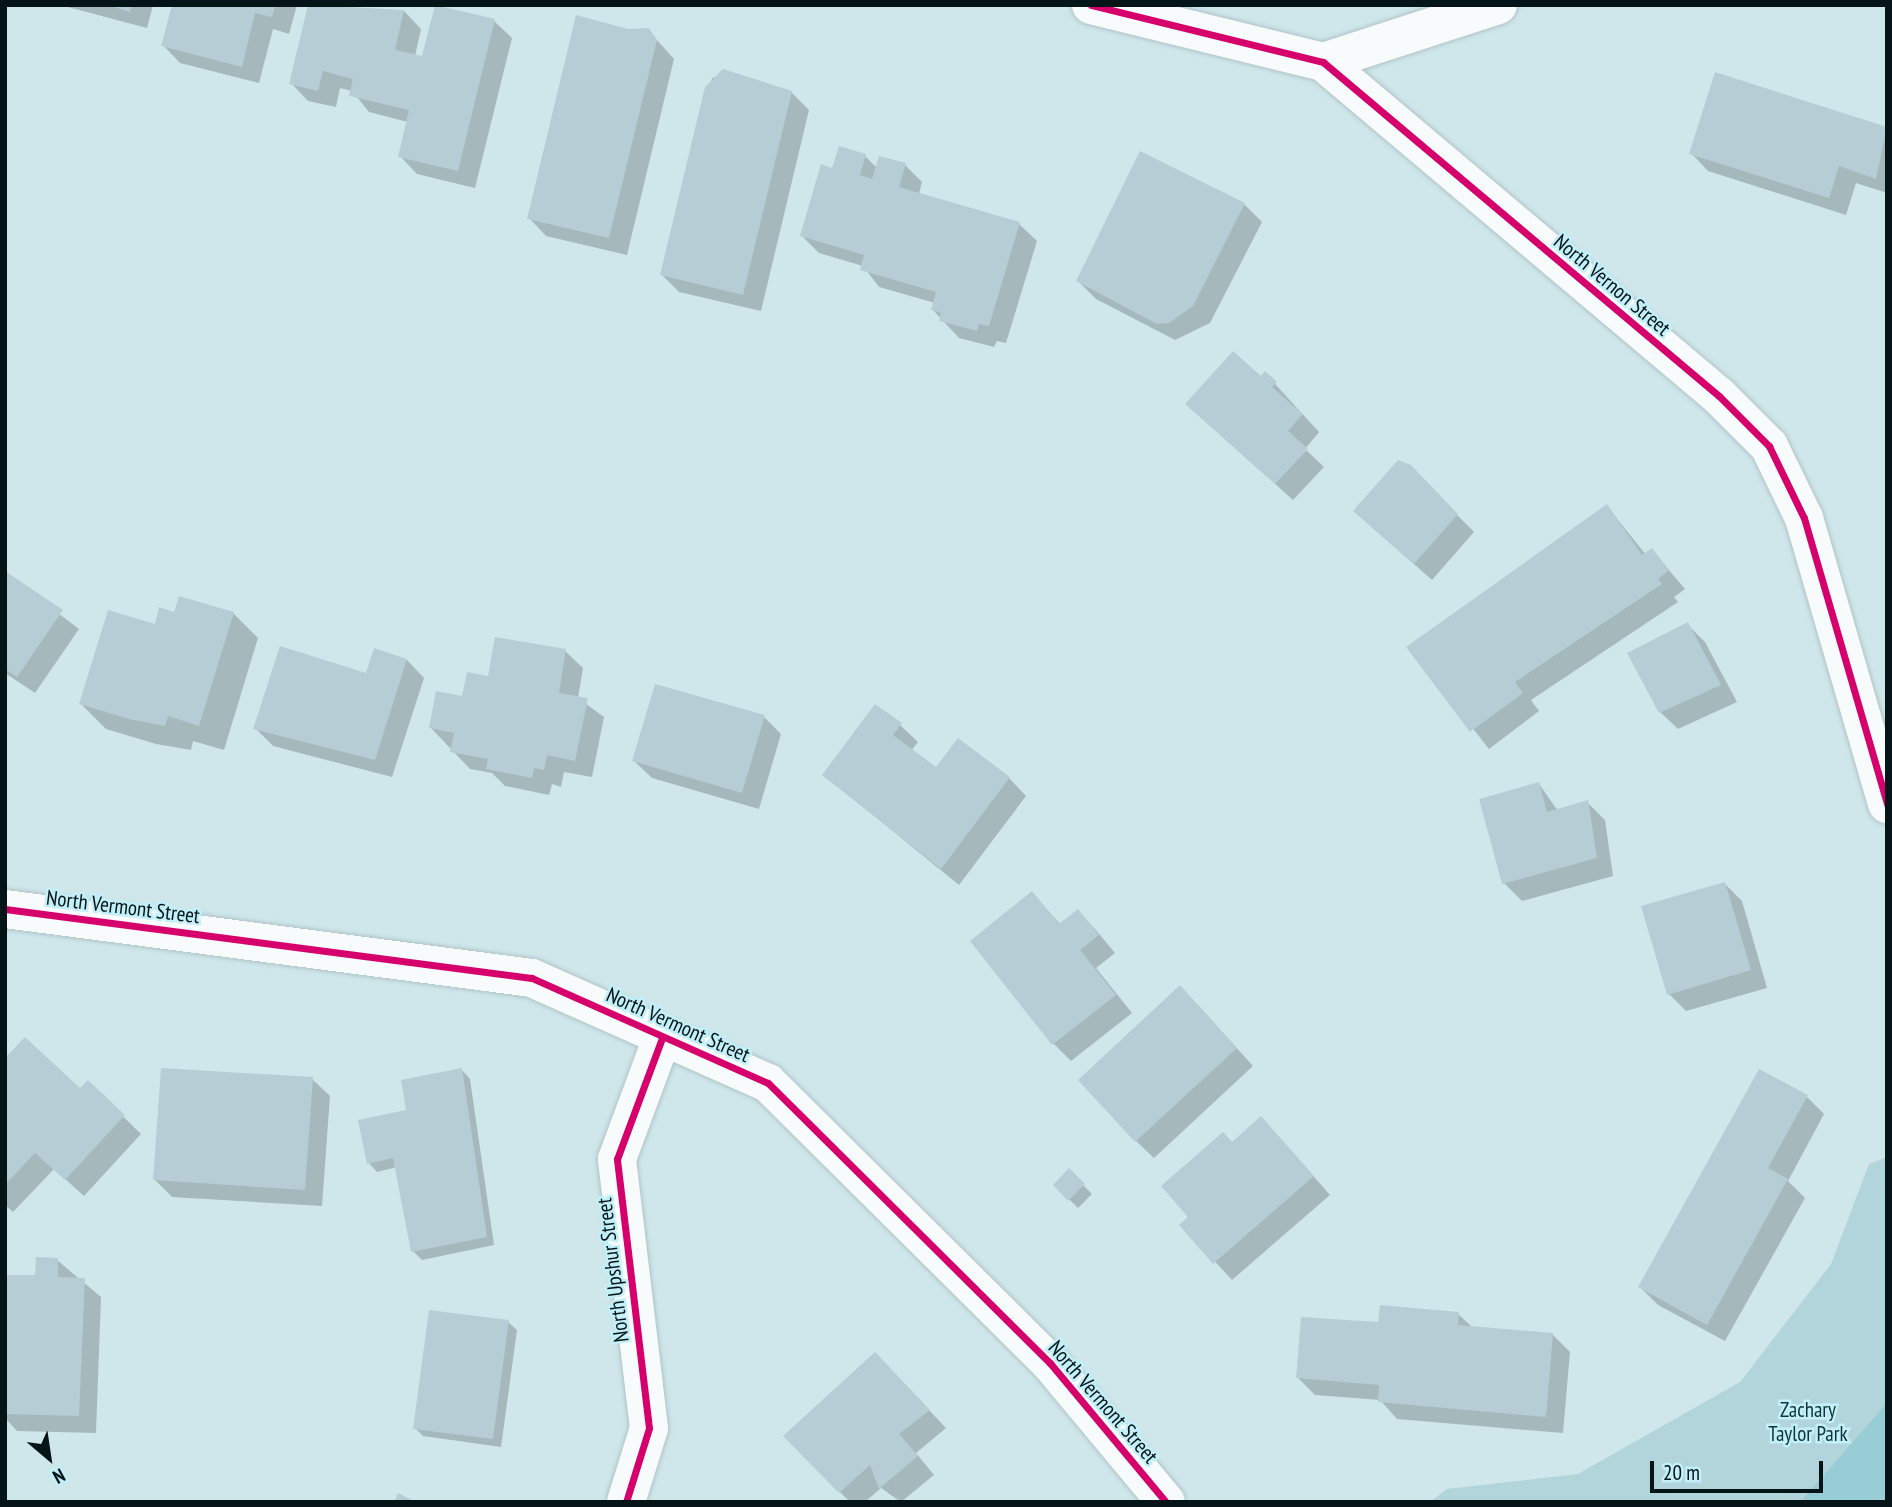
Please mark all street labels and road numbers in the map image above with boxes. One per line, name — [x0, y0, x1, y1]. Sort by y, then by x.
street label: North Vernon Street — [1548, 229, 1676, 341]
street label: North Vermont Street — [45, 885, 201, 929]
street label: North Vermont Street — [602, 982, 754, 1068]
street label: North Upshur Street — [592, 1196, 634, 1344]
street label: North Vermont Street — [1043, 1335, 1163, 1469]

